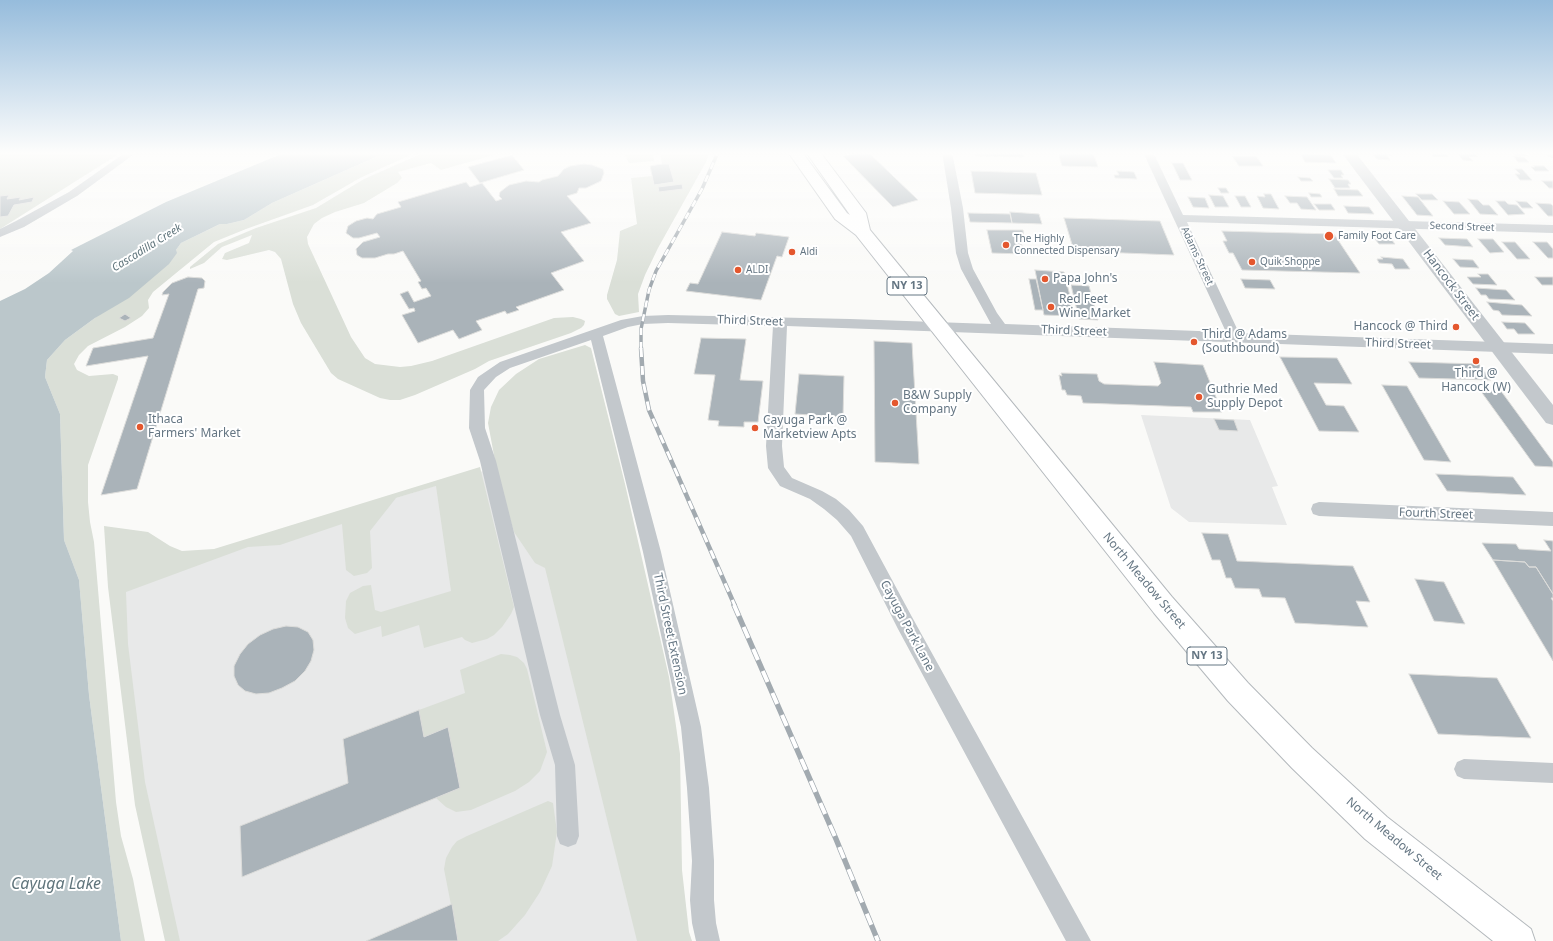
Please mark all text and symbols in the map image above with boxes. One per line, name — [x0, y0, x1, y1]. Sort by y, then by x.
street label: Second Street — [1429, 220, 1495, 234]
water label: Cascadilla Creek — [110, 221, 184, 275]
street label: Adams Street — [1178, 225, 1216, 287]
marker: Family Foot Care — [1323, 230, 1335, 242]
place label: Family Foot Care — [1338, 230, 1416, 242]
place label: The Highly Connected Dispensary — [1014, 233, 1119, 256]
marker: The Highly Connected Dispensary — [1001, 240, 1011, 250]
place label: Aldi — [800, 246, 818, 258]
marker: Aldi — [787, 247, 797, 257]
street label: Hancock Street — [1420, 247, 1482, 323]
place label: Quik Shoppe — [1260, 256, 1320, 268]
marker: Quik Shoppe — [1247, 257, 1257, 267]
place label: ALDI — [746, 264, 768, 276]
marker: ALDI — [733, 265, 743, 275]
place label: Papa John's — [1053, 272, 1118, 286]
marker: Papa John's — [1040, 274, 1050, 284]
road number: NY 13 — [887, 277, 927, 295]
place label: Red Feet Wine Market — [1059, 293, 1131, 321]
marker: Red Feet Wine Market — [1046, 302, 1056, 312]
street label: Third Street — [717, 313, 783, 329]
place label: Hancock @ Third — [1353, 320, 1448, 334]
marker: Hancock @ Third — [1451, 322, 1461, 332]
street label: Third Street — [1041, 323, 1107, 339]
place label: Third @ Adams (Southbound) — [1202, 328, 1287, 356]
street label: Third Street — [1365, 336, 1431, 352]
marker: Third @ Adams (Southbound) — [1189, 337, 1199, 347]
marker: Third @ Hancock (W) — [1471, 356, 1481, 366]
place label: Third @ Hancock (W) — [1441, 367, 1511, 395]
place label: Guthrie Med Supply Depot — [1207, 383, 1283, 411]
place label: B&W Supply Company — [903, 389, 972, 417]
marker: Guthrie Med Supply Depot — [1194, 392, 1204, 402]
marker: B&W Supply Company — [890, 398, 900, 408]
place label: Ithaca Farmers' Market — [148, 413, 241, 441]
place label: Cayuga Park @ Marketview Apts — [763, 414, 856, 442]
marker: Ithaca Farmers' Market — [135, 422, 145, 432]
marker: Cayuga Park @ Marketview Apts — [750, 423, 760, 433]
street label: Fourth Street — [1399, 506, 1473, 522]
street label: North Meadow Street — [1100, 530, 1188, 632]
street label: Third Street Extension — [650, 572, 690, 696]
street label: Cayuga Park Lane — [877, 578, 937, 674]
road number: NY 13 — [1187, 647, 1227, 665]
street label: North Meadow Street — [1343, 795, 1445, 883]
water label: Cayuga Lake — [11, 874, 101, 894]

